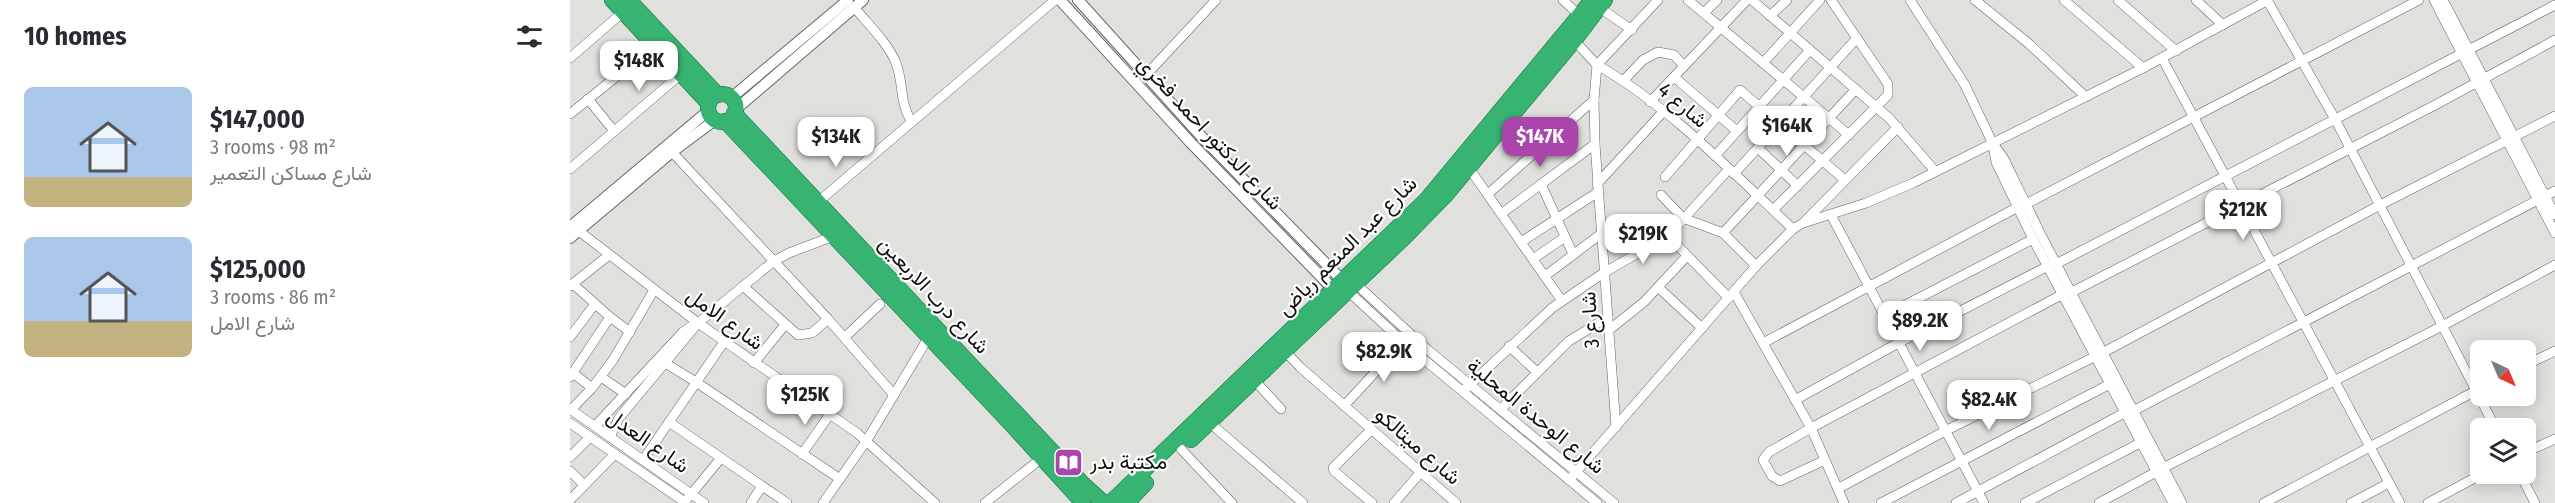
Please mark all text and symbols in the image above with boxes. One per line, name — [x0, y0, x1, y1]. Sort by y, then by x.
icon: filters — [513, 20, 546, 53]
text: 10 homes — [24, 21, 127, 52]
pin: $148K — [597, 41, 681, 92]
text: $148K — [614, 48, 664, 72]
street label: شارع الدكتور احمد فخري — [1129, 51, 1288, 218]
street label: شارع 4 — [1652, 77, 1713, 134]
text: $147,000 — [210, 104, 305, 135]
pin: $164K — [1745, 106, 1829, 157]
icon: home — [72, 111, 144, 183]
text: $164K — [1762, 113, 1812, 137]
pin: $134K — [794, 117, 878, 168]
pin: $147K — [1498, 117, 1582, 168]
text: $134K — [811, 124, 861, 148]
text: $147K — [1516, 124, 1564, 148]
text: 3 rooms · 98 m² — [210, 135, 336, 159]
text: شارع مساكن التعمير — [210, 161, 372, 185]
street label: شارع عبد المنعم رياض — [1272, 171, 1423, 322]
pin: $212K — [2201, 190, 2285, 241]
text: $212K — [2219, 197, 2267, 221]
pin: $219K — [1601, 214, 1685, 265]
text: $219K — [1618, 221, 1668, 245]
street label: شارع درب الاربعين — [872, 231, 995, 360]
text: $125,000 — [210, 254, 306, 285]
icon: home — [72, 261, 144, 333]
street label: شارع الامل — [681, 282, 769, 357]
text: 3 rooms · 86 m² — [210, 285, 336, 309]
street label: شارع 3 — [1575, 291, 1606, 349]
pin: $89.2K — [1871, 301, 1969, 352]
text: $89.2K — [1892, 308, 1948, 332]
text: شارع الامل — [210, 311, 295, 335]
pin: $82.9K — [1335, 332, 1433, 383]
text: $82.9K — [1356, 339, 1412, 363]
north arrow — [2470, 340, 2536, 406]
map controls — [2470, 340, 2536, 484]
street label: شارع الوحدة المحلية — [1461, 352, 1610, 480]
pin: $125K — [763, 375, 847, 426]
pin: $82.4K — [1940, 380, 2038, 431]
text: $125K — [781, 382, 829, 406]
text: $82.4K — [1961, 387, 2017, 411]
street label: شارع ميتالكو — [1369, 402, 1466, 491]
street label: شارع العدل — [601, 403, 694, 480]
button: layers — [2470, 418, 2536, 484]
library icon: مكتبة بدر — [1053, 446, 1085, 478]
place label: مكتبة بدر — [1089, 449, 1167, 475]

